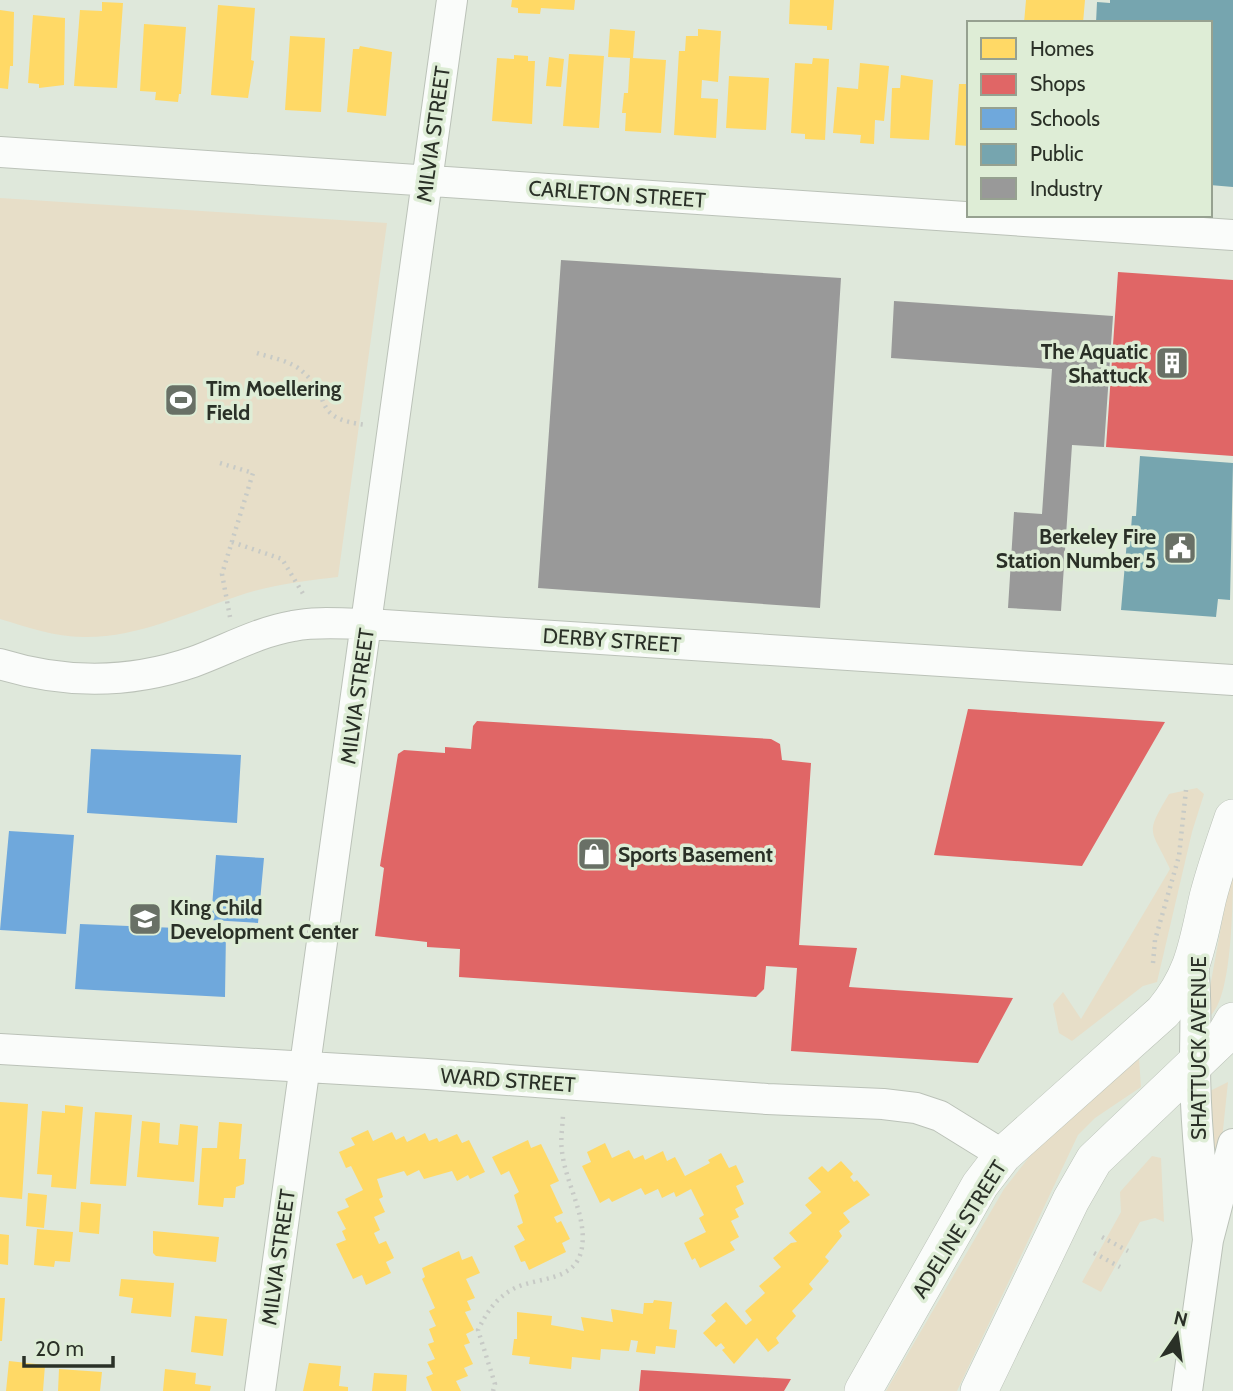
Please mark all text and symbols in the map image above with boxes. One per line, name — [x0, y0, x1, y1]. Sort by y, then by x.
legend — [967, 21, 1212, 217]
text: Homes — [1030, 36, 1094, 61]
street label: MILVIA STREET — [411, 64, 455, 204]
text: Shops — [1030, 71, 1086, 96]
text: Schools — [1030, 106, 1100, 131]
text: Public — [1030, 141, 1084, 166]
street label: CARLETON STREET — [528, 175, 706, 213]
text: Industry — [1030, 176, 1103, 201]
place label: The Aquatic Shattuck — [1041, 339, 1149, 388]
building icon: The Aquatic Shattuck — [1153, 344, 1191, 382]
place label: Tim Moellering Field — [206, 376, 342, 425]
sports icon: Tim Moellering Field — [162, 381, 200, 419]
place label: Berkeley Fire Station Number 5 — [996, 524, 1156, 573]
public building icon: Berkeley Fire Station Number 5 — [1161, 529, 1199, 567]
street label: DERBY STREET — [542, 623, 682, 657]
street label: MILVIA STREET — [335, 626, 379, 766]
shop icon: Sports Basement — [575, 835, 613, 873]
place label: Sports Basement — [618, 842, 773, 867]
place label: King Child Development Center — [170, 895, 359, 944]
school or university icon: King Child Development Center — [126, 900, 164, 938]
street label: SHATTUCK AVENUE — [1186, 956, 1211, 1140]
street label: WARD STREET — [440, 1063, 576, 1097]
street label: ADELINE STREET — [907, 1156, 1011, 1302]
street label: MILVIA STREET — [256, 1187, 300, 1327]
north arrow — [1142, 1300, 1212, 1370]
text: N — [1172, 1306, 1190, 1332]
scale bar — [24, 1324, 114, 1368]
text: 20 m — [35, 1336, 84, 1361]

